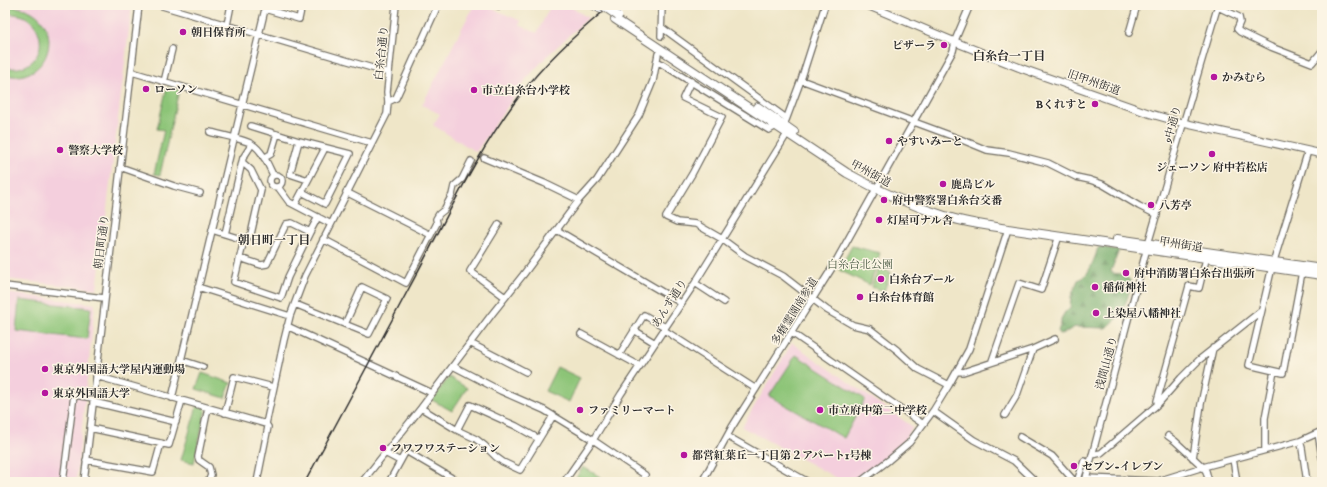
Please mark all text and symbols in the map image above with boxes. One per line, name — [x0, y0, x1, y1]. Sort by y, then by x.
street label: 白糸台通り — [372, 25, 392, 81]
place label: 朝日保育所 — [191, 26, 246, 40]
marker: 朝日保育所 — [178, 27, 188, 37]
place label: ピザーラ — [892, 39, 936, 53]
marker: ピザーラ — [939, 40, 949, 50]
district label: 白糸台一丁目 — [973, 49, 1045, 64]
street label: 旧甲州街道 — [1065, 67, 1122, 99]
place label: かみむら — [1222, 71, 1266, 85]
marker: かみむら — [1209, 72, 1219, 82]
place label: ローソン — [154, 83, 198, 97]
marker: ローソン — [141, 84, 151, 94]
place label: 市立白糸台小学校 — [482, 84, 570, 98]
marker: 市立白糸台小学校 — [469, 85, 479, 95]
place label: Bくれすと — [1036, 98, 1087, 112]
marker: Bくれすと — [1090, 99, 1100, 109]
street label: 9中通り — [1161, 104, 1185, 145]
place label: やすいみーと — [897, 135, 963, 149]
marker: やすいみーと — [884, 136, 894, 146]
place label: 警察大学校 — [68, 144, 123, 158]
marker: 警察大学校 — [55, 145, 65, 155]
marker: ジェーソン 府中若松店 — [1207, 149, 1217, 159]
street label: 甲州街道 — [848, 157, 893, 190]
place label: ジェーソン 府中若松店 — [1156, 161, 1268, 175]
place label: 鹿島ビル — [951, 178, 995, 192]
marker: 鹿島ビル — [938, 179, 948, 189]
place label: 府中警察署白糸台交番 — [892, 194, 1003, 208]
marker: 府中警察署白糸台交番 — [879, 195, 889, 205]
place label: 八芳亭 — [1159, 199, 1192, 213]
marker: 八芳亭 — [1146, 200, 1156, 210]
street label: 朝日町通り — [92, 214, 112, 270]
place label: 灯屋可ナル舎 — [887, 214, 953, 228]
marker: 灯屋可ナル舎 — [874, 215, 884, 225]
district label: 朝日町一丁目 — [238, 233, 310, 248]
street label: 甲州街道 — [1158, 235, 1204, 255]
park label: 白糸台北公園 — [827, 258, 893, 272]
place label: 府中消防署白糸台出張所 — [1134, 267, 1255, 281]
marker: 府中消防署白糸台出張所 — [1121, 268, 1131, 278]
place label: 白糸台プール — [889, 273, 954, 287]
marker: 白糸台プール — [876, 274, 886, 284]
street label: 多磨霊園南参道 — [769, 275, 821, 348]
street label: あんず通り — [649, 277, 691, 330]
place label: 稲荷神社 — [1103, 281, 1147, 295]
marker: 稲荷神社 — [1090, 282, 1100, 292]
place label: 白糸台体育館 — [868, 291, 934, 305]
marker: 白糸台体育館 — [855, 292, 865, 302]
place label: 上染屋八幡神社 — [1104, 307, 1181, 321]
marker: 上染屋八幡神社 — [1091, 308, 1101, 318]
street label: 浅間山通り — [1093, 335, 1121, 392]
place label: 東京外国語大学屋内運動場 — [53, 363, 185, 377]
marker: 東京外国語大学屋内運動場 — [40, 364, 50, 374]
place label: 東京外国語大学 — [53, 387, 130, 401]
marker: 東京外国語大学 — [40, 388, 50, 398]
place label: ファミリーマート — [588, 404, 676, 418]
place label: 市立府中第二中学校 — [828, 404, 927, 418]
marker: ファミリーマート — [575, 405, 585, 415]
marker: 市立府中第二中学校 — [815, 405, 825, 415]
place label: フワフワステーション — [391, 442, 500, 456]
marker: フワフワステーション — [378, 443, 388, 453]
place label: 都営紅葉丘一丁目第２アパート1号棟 — [692, 449, 871, 463]
marker: 都営紅葉丘一丁目第２アパート1号棟 — [679, 450, 689, 460]
place label: セブン-イレブン — [1082, 460, 1163, 474]
marker: セブン-イレブン — [1069, 461, 1079, 471]

